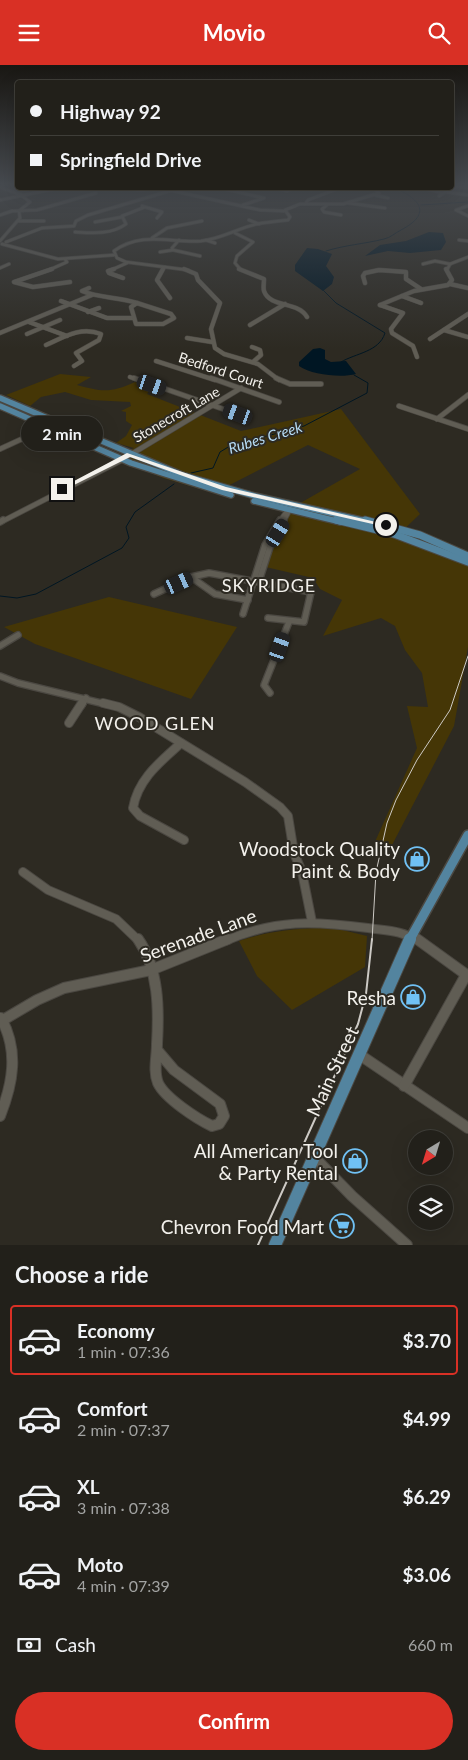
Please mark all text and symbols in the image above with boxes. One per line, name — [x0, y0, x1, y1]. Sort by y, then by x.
icon: menu — [15, 19, 43, 47]
text: Movio — [203, 19, 265, 46]
icon: search — [425, 19, 453, 47]
text: Highway 92 — [60, 100, 161, 123]
text: Springfield Drive — [60, 148, 201, 171]
street label: Bedford Court — [176, 348, 266, 392]
car — [135, 373, 168, 397]
street label: Stonecroft Lane — [130, 382, 222, 446]
car — [221, 402, 254, 426]
callout: 2 min — [21, 417, 103, 451]
water label: Rubes Creek — [226, 417, 305, 457]
text: 2 min — [42, 424, 82, 443]
route end — [51, 478, 73, 500]
route start — [375, 514, 397, 536]
car — [263, 516, 292, 550]
car — [162, 570, 195, 596]
district label: SKYRIDGE — [222, 574, 316, 596]
car — [268, 630, 291, 664]
district label: WOOD GLEN — [94, 712, 216, 734]
place label: Woodstock Quality Paint & Body — [239, 837, 400, 882]
shop icon: Woodstock Quality Paint & Body — [404, 846, 430, 872]
street label: Serenade Lane — [137, 903, 259, 967]
shop icon: Resha — [400, 984, 426, 1010]
place label: Resha — [346, 986, 396, 1009]
street label: Main Street — [301, 1022, 363, 1120]
north arrow — [408, 1130, 452, 1175]
map controls — [408, 1130, 453, 1230]
place label: All American Tool & Party Rental — [194, 1139, 338, 1184]
shop icon: All American Tool & Party Rental — [342, 1148, 368, 1174]
button: layers — [408, 1185, 453, 1230]
supermarket icon: Chevron Food Mart — [329, 1213, 355, 1239]
place label: Chevron Food Mart — [161, 1215, 324, 1238]
text: Choose a ride — [15, 1261, 149, 1288]
icon: car — [17, 1318, 62, 1363]
text: Economy — [77, 1319, 155, 1342]
text: $3.70 — [402, 1329, 451, 1352]
text: 1 min · 07:36 — [77, 1342, 170, 1361]
icon: car — [17, 1396, 62, 1441]
text: Comfort — [77, 1397, 148, 1420]
text: $4.99 — [402, 1407, 451, 1430]
text: 2 min · 07:37 — [77, 1420, 170, 1439]
icon: car — [17, 1474, 62, 1519]
text: XL — [77, 1475, 100, 1498]
text: $6.29 — [402, 1485, 451, 1508]
text: 3 min · 07:38 — [77, 1498, 170, 1517]
icon: car — [17, 1552, 62, 1597]
text: Moto — [77, 1553, 123, 1576]
text: $3.06 — [402, 1563, 451, 1586]
text: 4 min · 07:39 — [77, 1576, 170, 1595]
icon: cash — [15, 1631, 43, 1659]
text: Cash — [55, 1633, 96, 1656]
text: 660 m — [408, 1635, 453, 1654]
button: Confirm — [15, 1692, 453, 1750]

